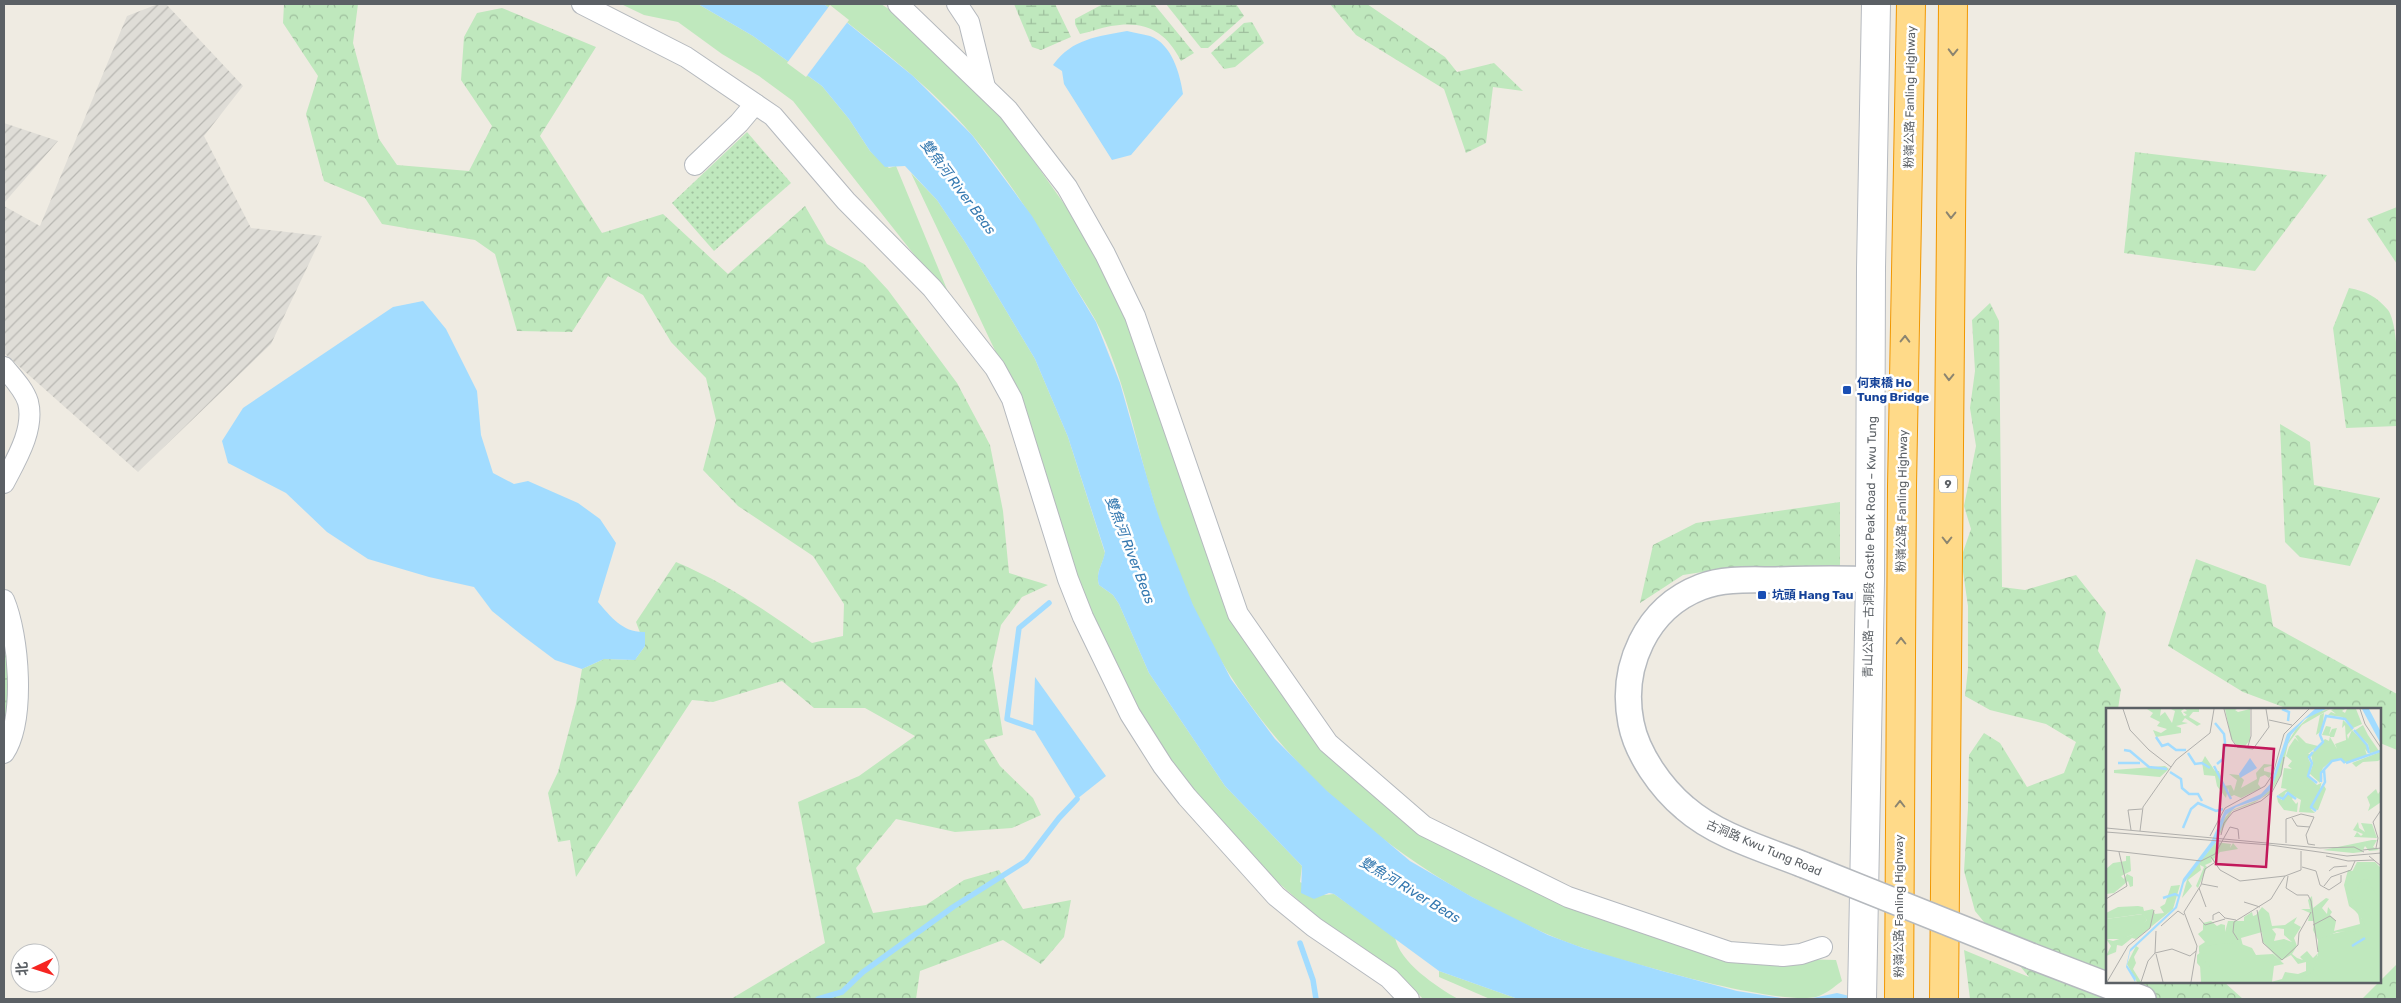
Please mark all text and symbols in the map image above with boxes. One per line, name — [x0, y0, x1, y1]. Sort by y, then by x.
street label: 粉嶺公路 Fanling Highway — [1902, 25, 1918, 169]
one-way arrow — [1948, 49, 1958, 57]
water label: 雙魚河 River Beas — [917, 136, 999, 238]
one-way arrow — [1946, 212, 1956, 219]
one-way arrow — [1900, 335, 1910, 342]
one-way arrow — [1944, 374, 1954, 382]
place label: 何東橋 Ho Tung Bridge — [1857, 376, 1929, 404]
marker: 何東橋 Ho Tung Bridge — [1841, 384, 1853, 396]
street label: 青山公路－古洞段 Castle Peak Road – Kwu Tung — [1861, 416, 1879, 678]
street label: 粉嶺公路 Fanling Highway — [1894, 429, 1910, 573]
road number: 9 — [1939, 476, 1957, 492]
water label: 雙魚河 River Beas — [1102, 494, 1158, 606]
one-way arrow — [1942, 536, 1952, 544]
place label: 坑頭 Hang Tau — [1772, 588, 1853, 602]
marker: 坑頭 Hang Tau — [1756, 589, 1768, 601]
one-way arrow — [1896, 637, 1906, 645]
inset map — [2106, 708, 2381, 983]
one-way arrow — [1895, 800, 1905, 808]
street label: 古洞路 Kwu Tung Road — [1704, 817, 1824, 879]
street label: 粉嶺公路 Fanling Highway — [1892, 834, 1906, 978]
water label: 雙魚河 River Beas — [1357, 853, 1463, 927]
north arrow — [10, 943, 60, 993]
text: 北 — [14, 961, 31, 976]

